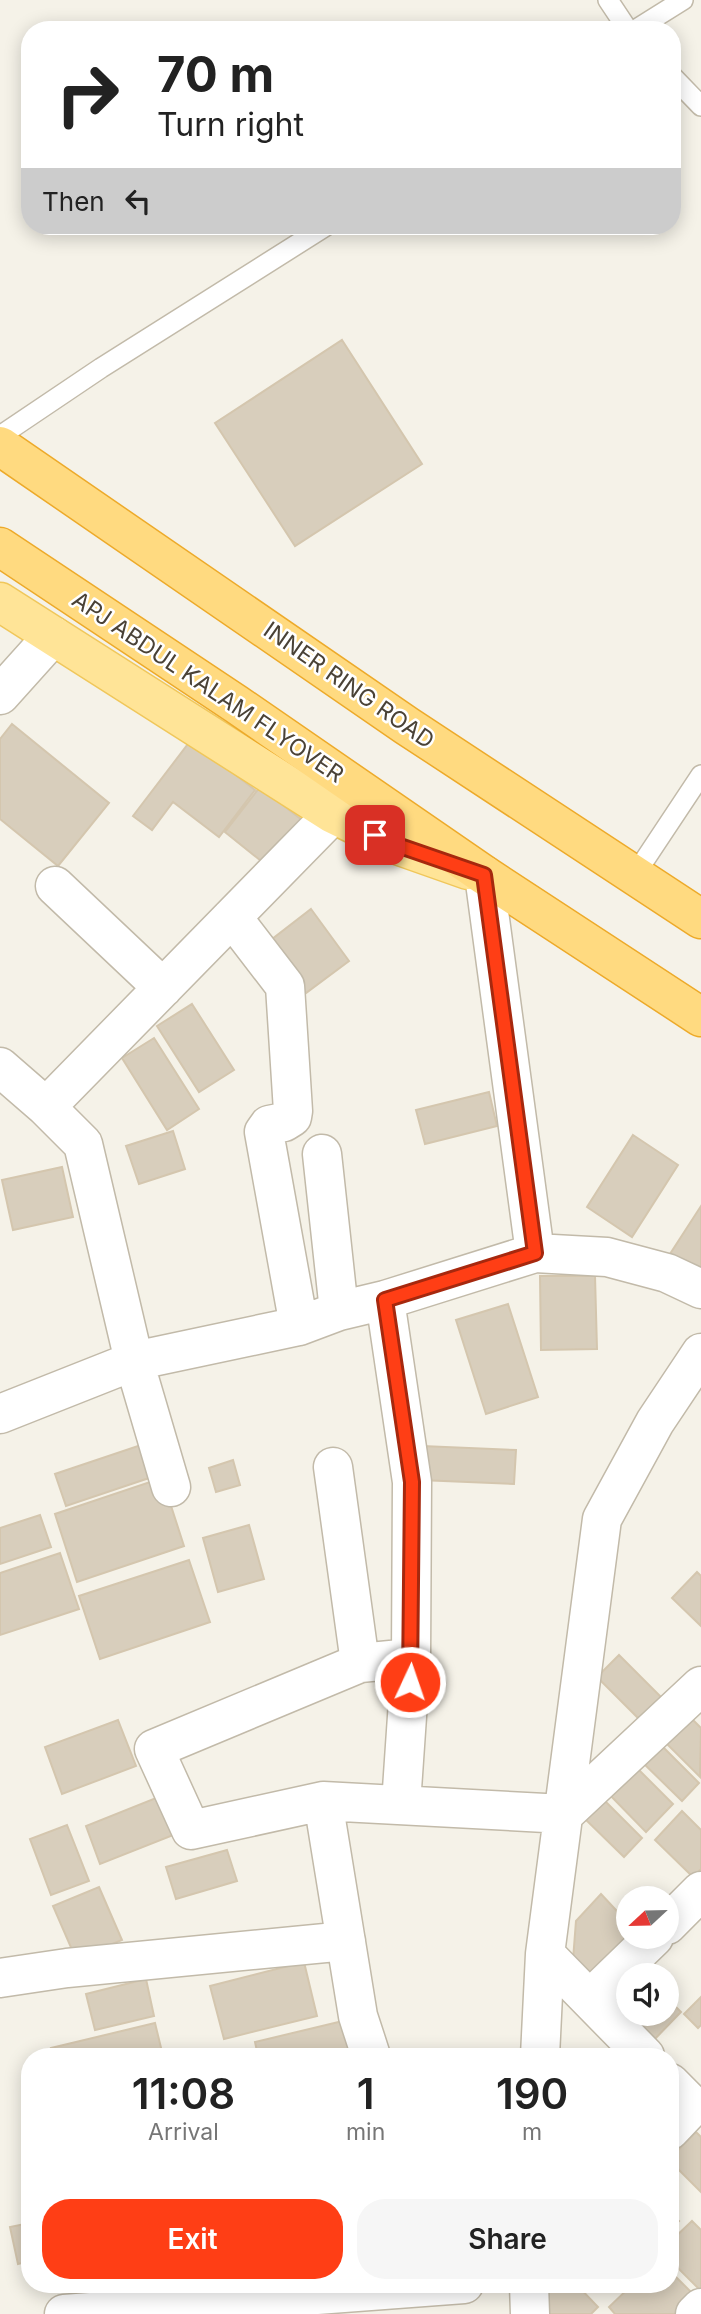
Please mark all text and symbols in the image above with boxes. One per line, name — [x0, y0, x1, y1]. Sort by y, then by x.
text: 70 m — [157, 45, 274, 104]
icon: right — [42, 49, 133, 140]
text: Turn right — [157, 105, 304, 144]
icon: left — [119, 182, 157, 220]
text: Then — [42, 186, 105, 217]
street label: APJ ABDUL KALAM FLYOVER — [67, 586, 349, 789]
street label: INNER RING ROAD — [258, 616, 440, 754]
pin — [345, 805, 405, 865]
icon: arrive — [356, 816, 394, 854]
position arrow — [373, 1645, 447, 1719]
north arrow — [616, 1886, 679, 1950]
map controls — [616, 1886, 679, 2026]
button: sound — [616, 1963, 679, 2026]
text: 11:08 — [132, 2068, 235, 2119]
text: 1 — [357, 2068, 374, 2119]
text: 190 — [496, 2068, 568, 2119]
text: Arrival — [148, 2118, 219, 2146]
text: min — [346, 2118, 385, 2146]
text: m — [522, 2118, 542, 2146]
button: Exit — [42, 2199, 343, 2279]
button: Share — [357, 2199, 658, 2279]

